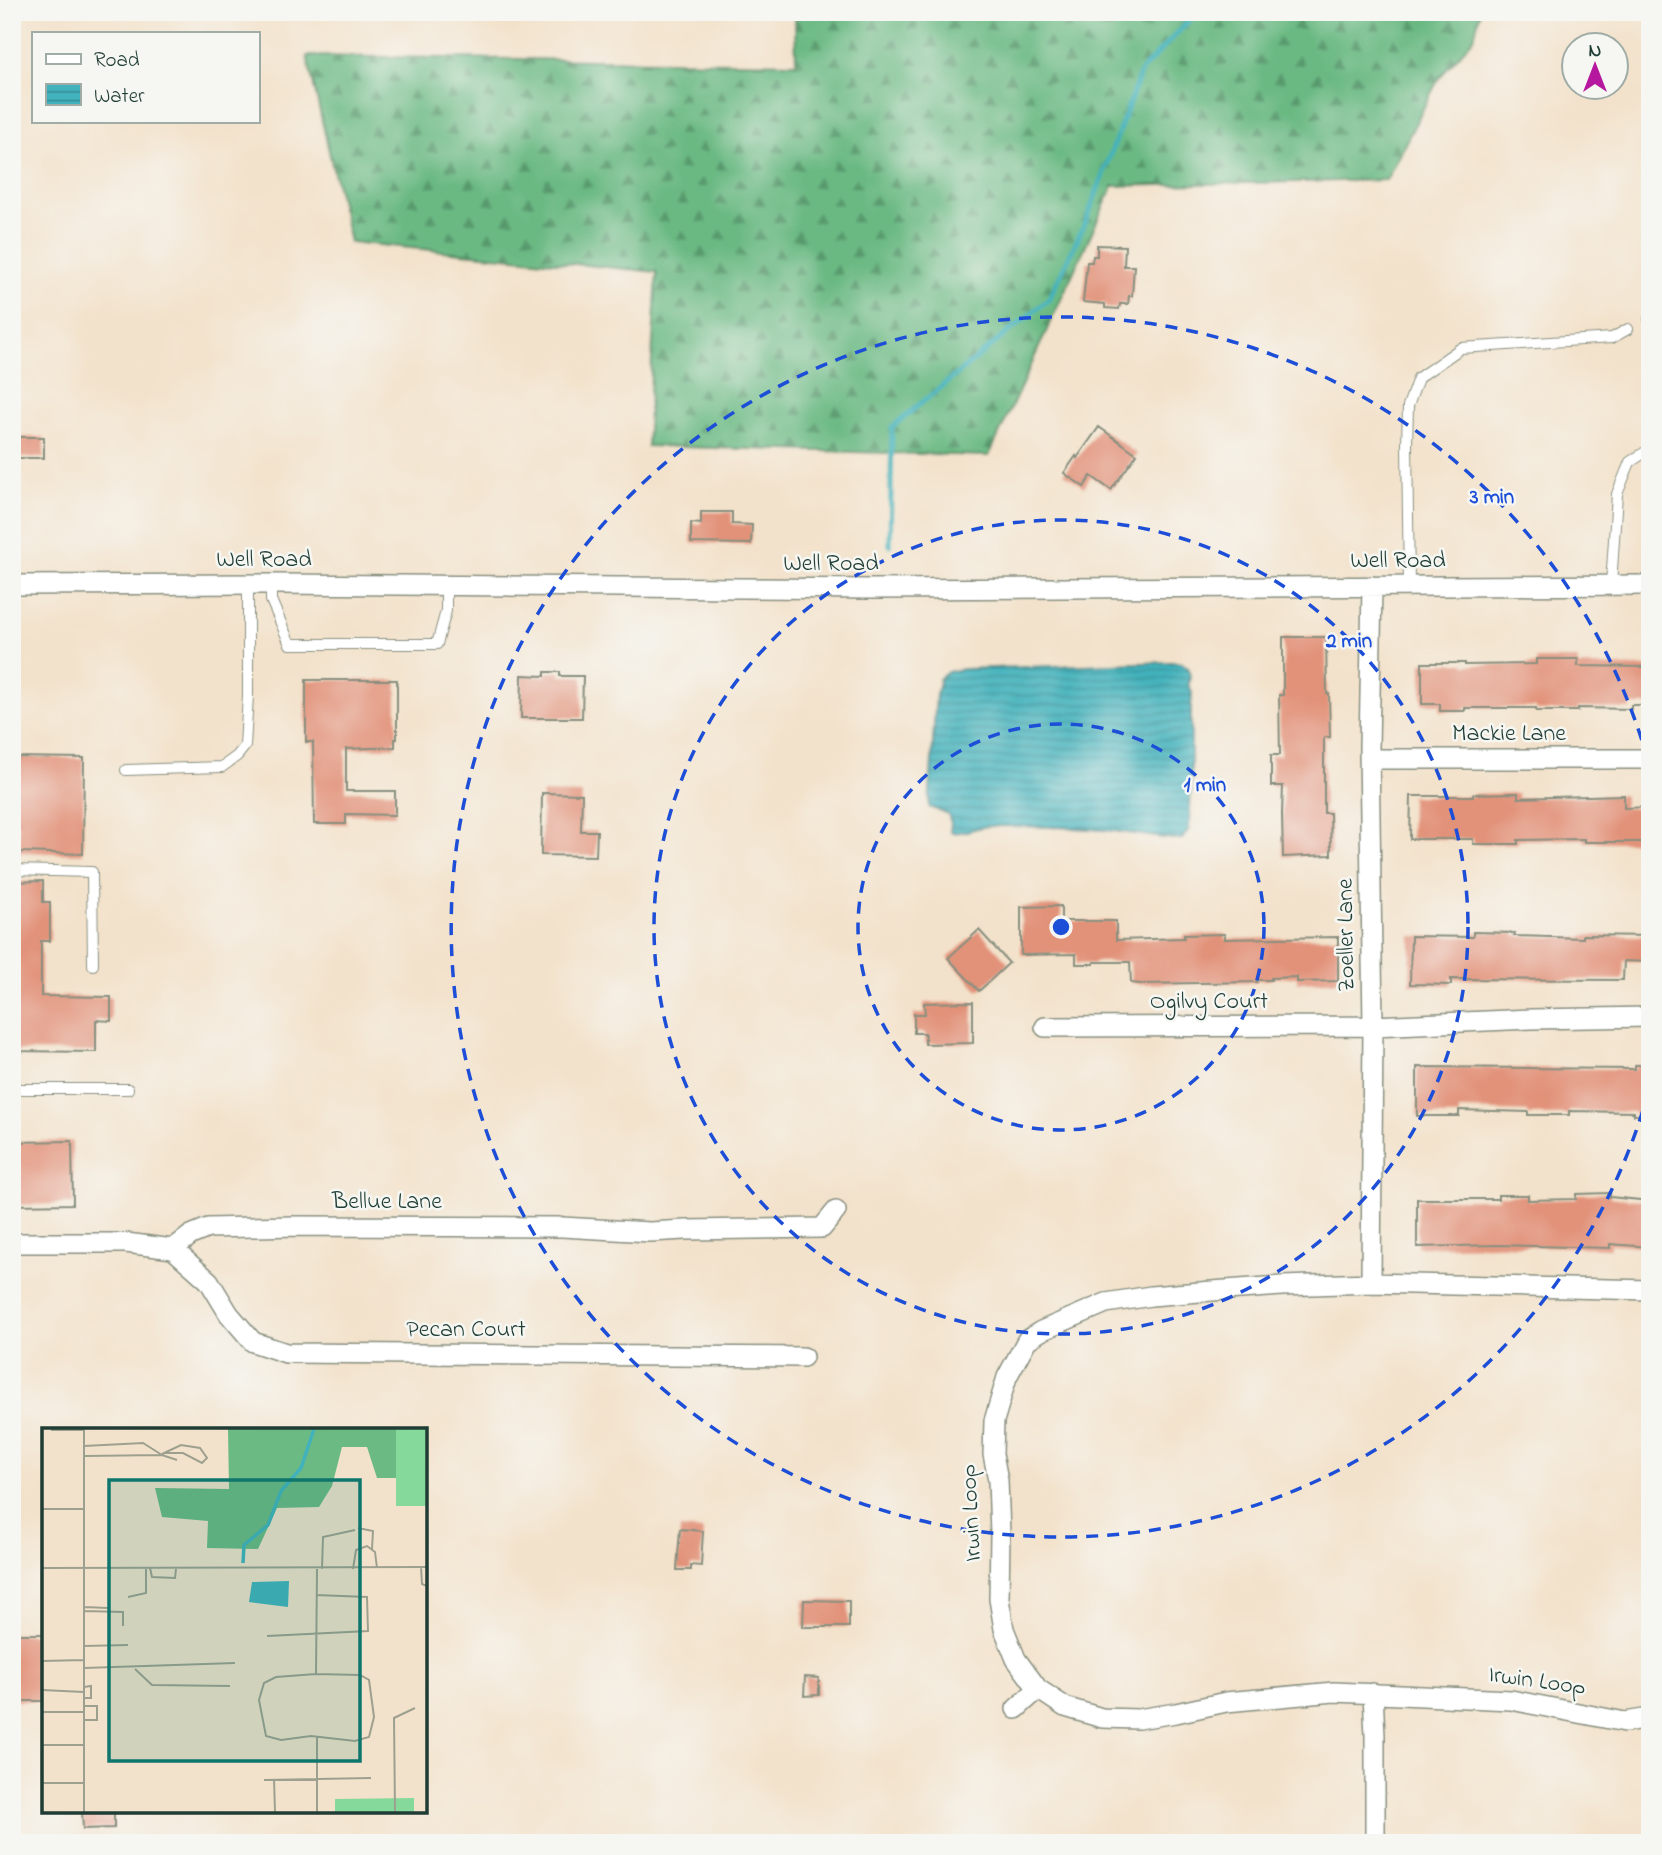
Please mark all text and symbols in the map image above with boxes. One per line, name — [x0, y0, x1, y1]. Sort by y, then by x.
legend — [32, 32, 259, 122]
north arrow — [1560, 32, 1630, 102]
text: N — [1589, 38, 1602, 65]
text: Road — [94, 46, 140, 76]
text: Water — [94, 82, 145, 112]
text: 3 min — [1469, 483, 1514, 513]
street label: Well Road — [216, 543, 312, 578]
street label: Well Road — [1350, 544, 1446, 579]
street label: Well Road — [783, 547, 879, 582]
text: 2 min — [1325, 627, 1372, 657]
street label: Mackie Lane — [1452, 717, 1566, 752]
text: 1 min — [1184, 771, 1226, 801]
street label: Zoeller Lane — [1329, 878, 1365, 992]
centre of rings — [1049, 915, 1073, 939]
street label: Ogilvy Court — [1150, 985, 1268, 1021]
street label: Bellue Lane — [331, 1185, 442, 1220]
street label: Pecan Court — [406, 1313, 526, 1348]
inset map — [42, 1428, 427, 1813]
street label: Irwin Loop — [952, 1463, 992, 1563]
street label: Irwin Loop — [1486, 1658, 1588, 1706]

